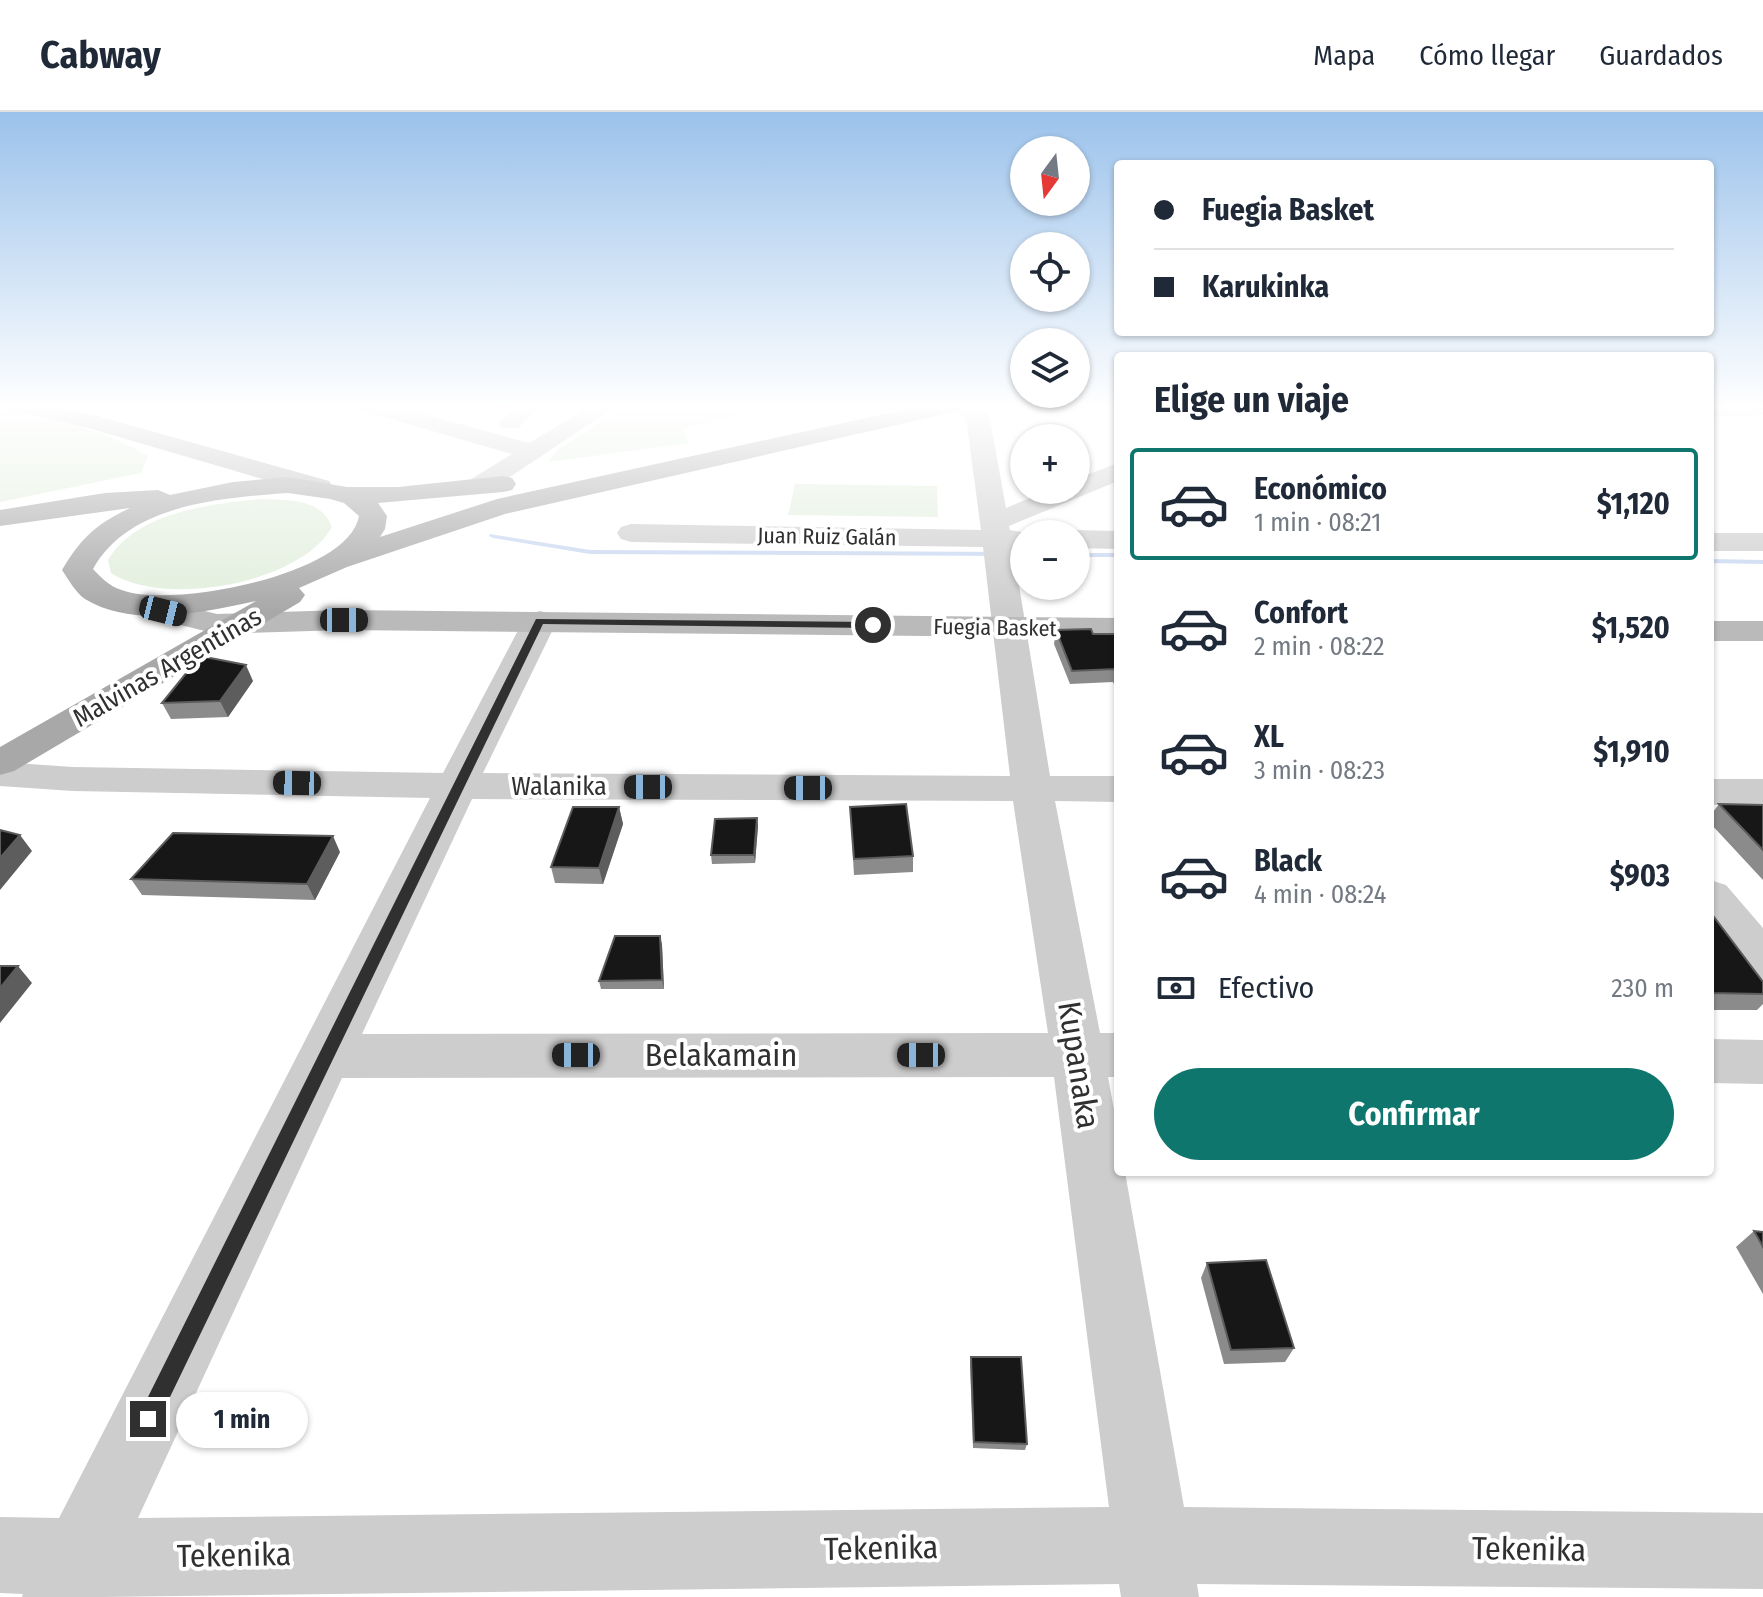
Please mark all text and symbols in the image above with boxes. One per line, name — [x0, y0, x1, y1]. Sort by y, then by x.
text: Cabway — [40, 32, 161, 78]
text: Mapa — [1313, 39, 1375, 72]
text: Cómo llegar — [1419, 39, 1555, 72]
text: Guardados — [1599, 39, 1723, 72]
north arrow — [1010, 136, 1090, 216]
map controls — [1010, 136, 1090, 600]
text: Fuegia Basket — [1202, 192, 1374, 228]
button: locate — [1010, 232, 1090, 312]
text: Karukinka — [1202, 269, 1329, 305]
button: layers — [1010, 328, 1090, 408]
text: Elige un viaje — [1154, 378, 1349, 422]
button: + — [1010, 424, 1090, 504]
icon: car — [1158, 468, 1230, 540]
text: Económico — [1254, 471, 1387, 507]
text: $1,120 — [1597, 486, 1670, 522]
text: 1 min · 08:21 — [1254, 507, 1381, 538]
button: − — [1010, 520, 1090, 600]
street label: Juan Ruiz Galán — [757, 522, 897, 551]
icon: car — [1158, 592, 1230, 664]
car — [137, 594, 189, 628]
text: Confort — [1254, 595, 1348, 631]
street label: Malvinas Argentinas — [68, 601, 267, 734]
route start — [855, 607, 891, 643]
car — [320, 608, 368, 632]
text: $1,520 — [1592, 610, 1670, 646]
street label: Fuegia Basket — [933, 613, 1058, 642]
text: 2 min · 08:22 — [1254, 631, 1385, 662]
icon: car — [1158, 716, 1230, 788]
text: XL — [1254, 719, 1284, 755]
text: $1,910 — [1593, 734, 1670, 770]
text: 3 min · 08:23 — [1254, 755, 1385, 786]
car — [273, 771, 321, 795]
street label: Walanika — [511, 771, 607, 802]
car — [624, 775, 672, 799]
car — [784, 776, 832, 800]
icon: car — [1158, 840, 1230, 912]
text: Black — [1254, 843, 1322, 879]
text: $903 — [1610, 858, 1670, 894]
text: 4 min · 08:24 — [1254, 879, 1386, 910]
icon: cash — [1154, 966, 1198, 1010]
text: Efectivo — [1218, 970, 1314, 1006]
text: 230 m — [1611, 973, 1674, 1004]
street label: Kupanaka — [1050, 999, 1108, 1131]
street label: Belakamain — [645, 1036, 797, 1074]
car — [552, 1043, 600, 1067]
car — [897, 1043, 945, 1067]
button: Confirmar — [1154, 1068, 1674, 1160]
callout: 1 min — [176, 1391, 308, 1447]
route end — [130, 1401, 166, 1437]
text: 1 min — [214, 1404, 270, 1435]
street label: Tekenika — [824, 1528, 938, 1568]
street label: Tekenika — [1472, 1529, 1586, 1569]
street label: Tekenika — [177, 1535, 291, 1575]

